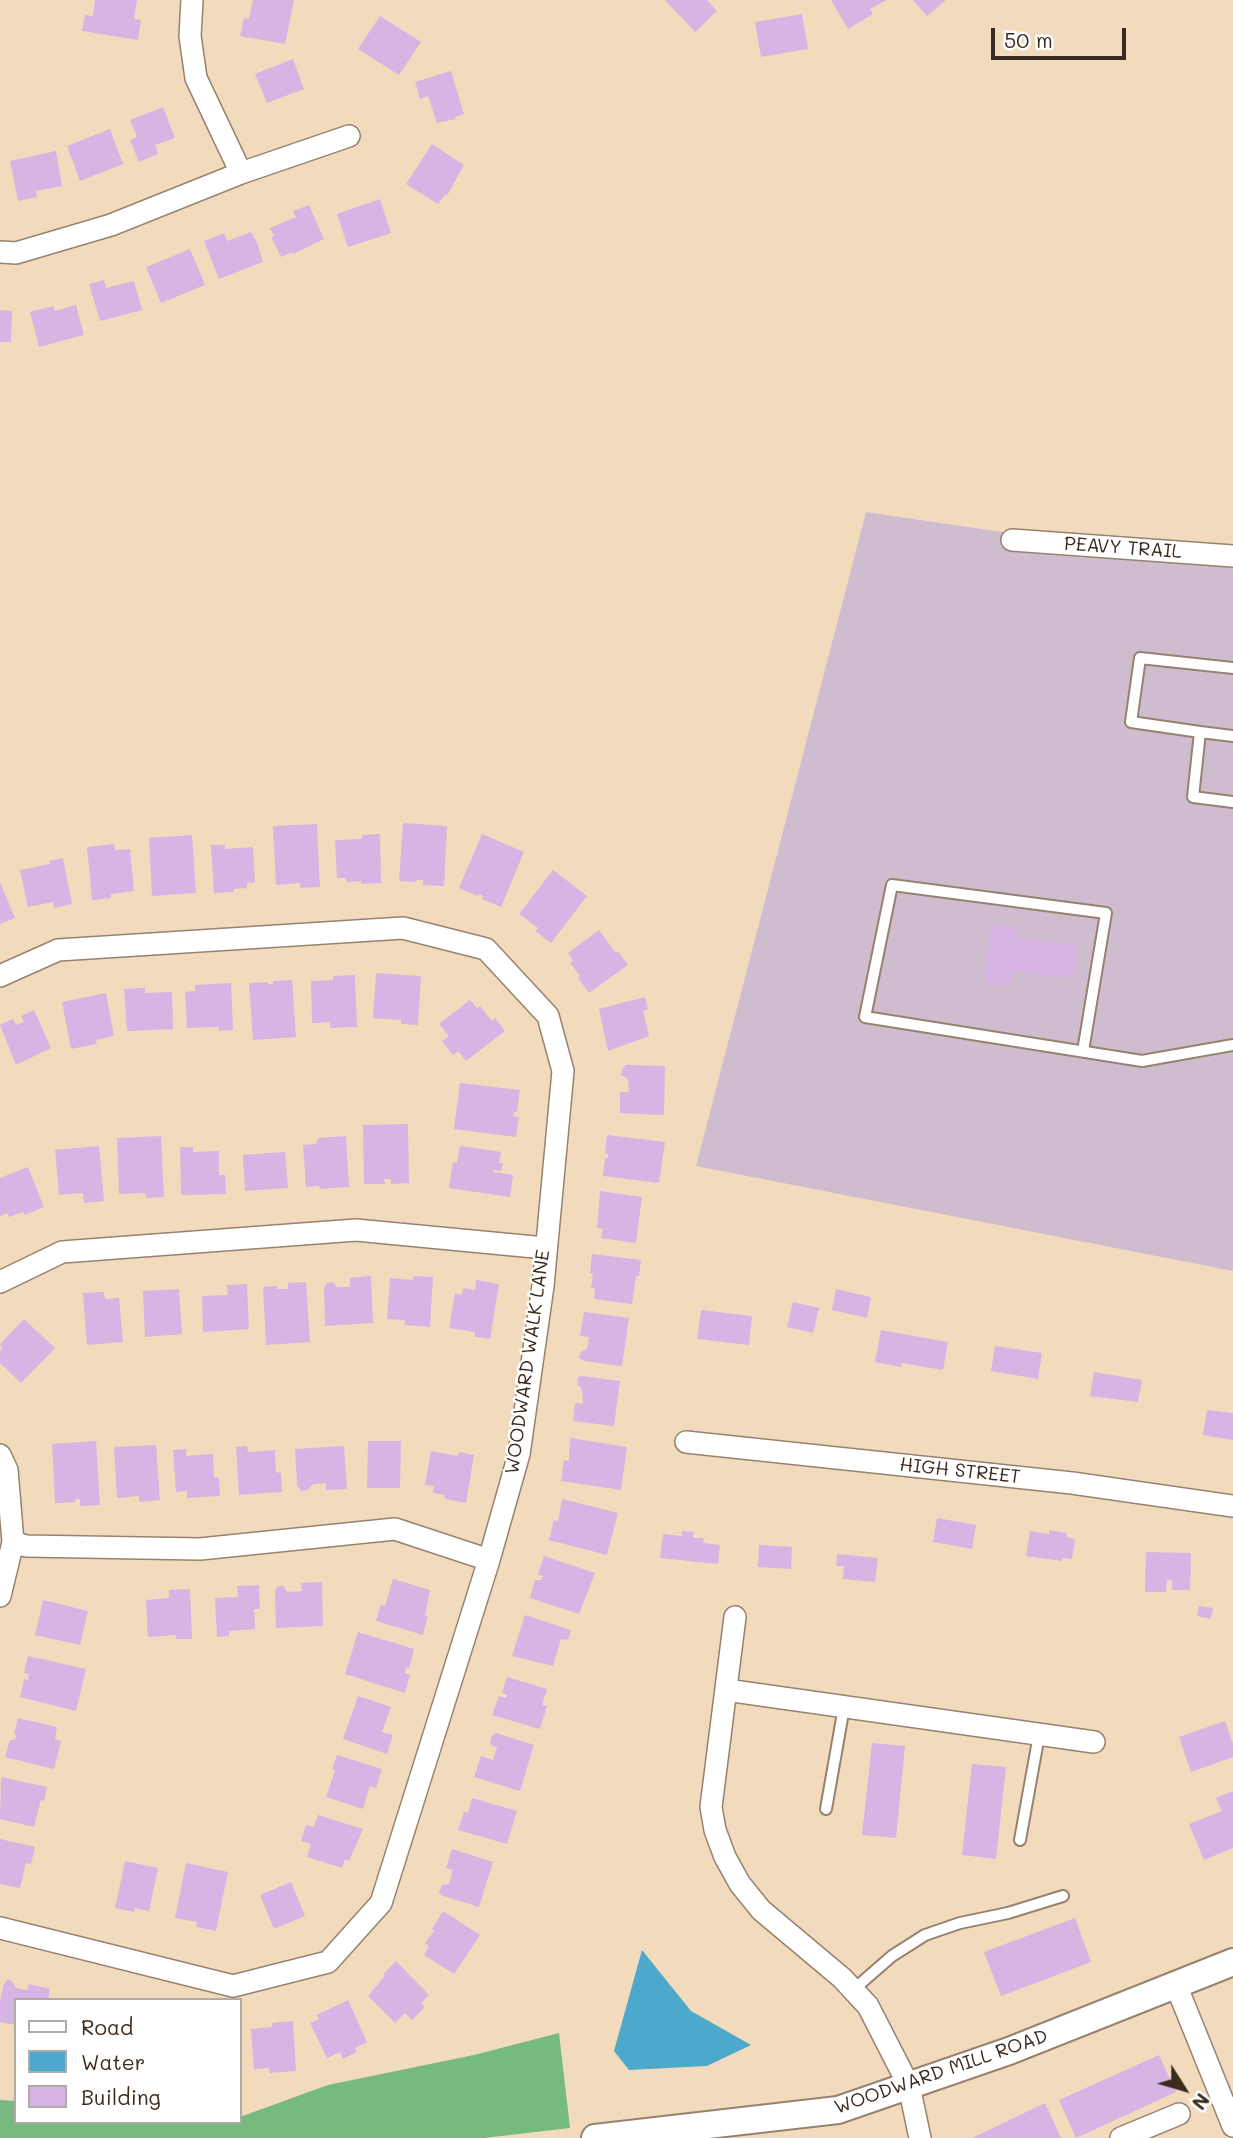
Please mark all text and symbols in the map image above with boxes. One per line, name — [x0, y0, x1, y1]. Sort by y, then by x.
scale bar — [995, 14, 1130, 58]
text: 50 m — [1004, 26, 1053, 53]
street label: PEAVY TRAIL — [1063, 533, 1183, 563]
street label: WOODWARD WALK LANE — [501, 1248, 555, 1476]
street label: HIGH STREET — [898, 1453, 1022, 1489]
legend — [14, 1998, 242, 2124]
text: Road — [81, 2013, 133, 2040]
street label: WOODWARD MILL ROAD — [831, 2025, 1051, 2119]
text: Water — [81, 2048, 145, 2075]
north arrow — [1149, 2054, 1219, 2124]
text: Building — [81, 2083, 161, 2110]
text: N — [1187, 2089, 1215, 2115]

